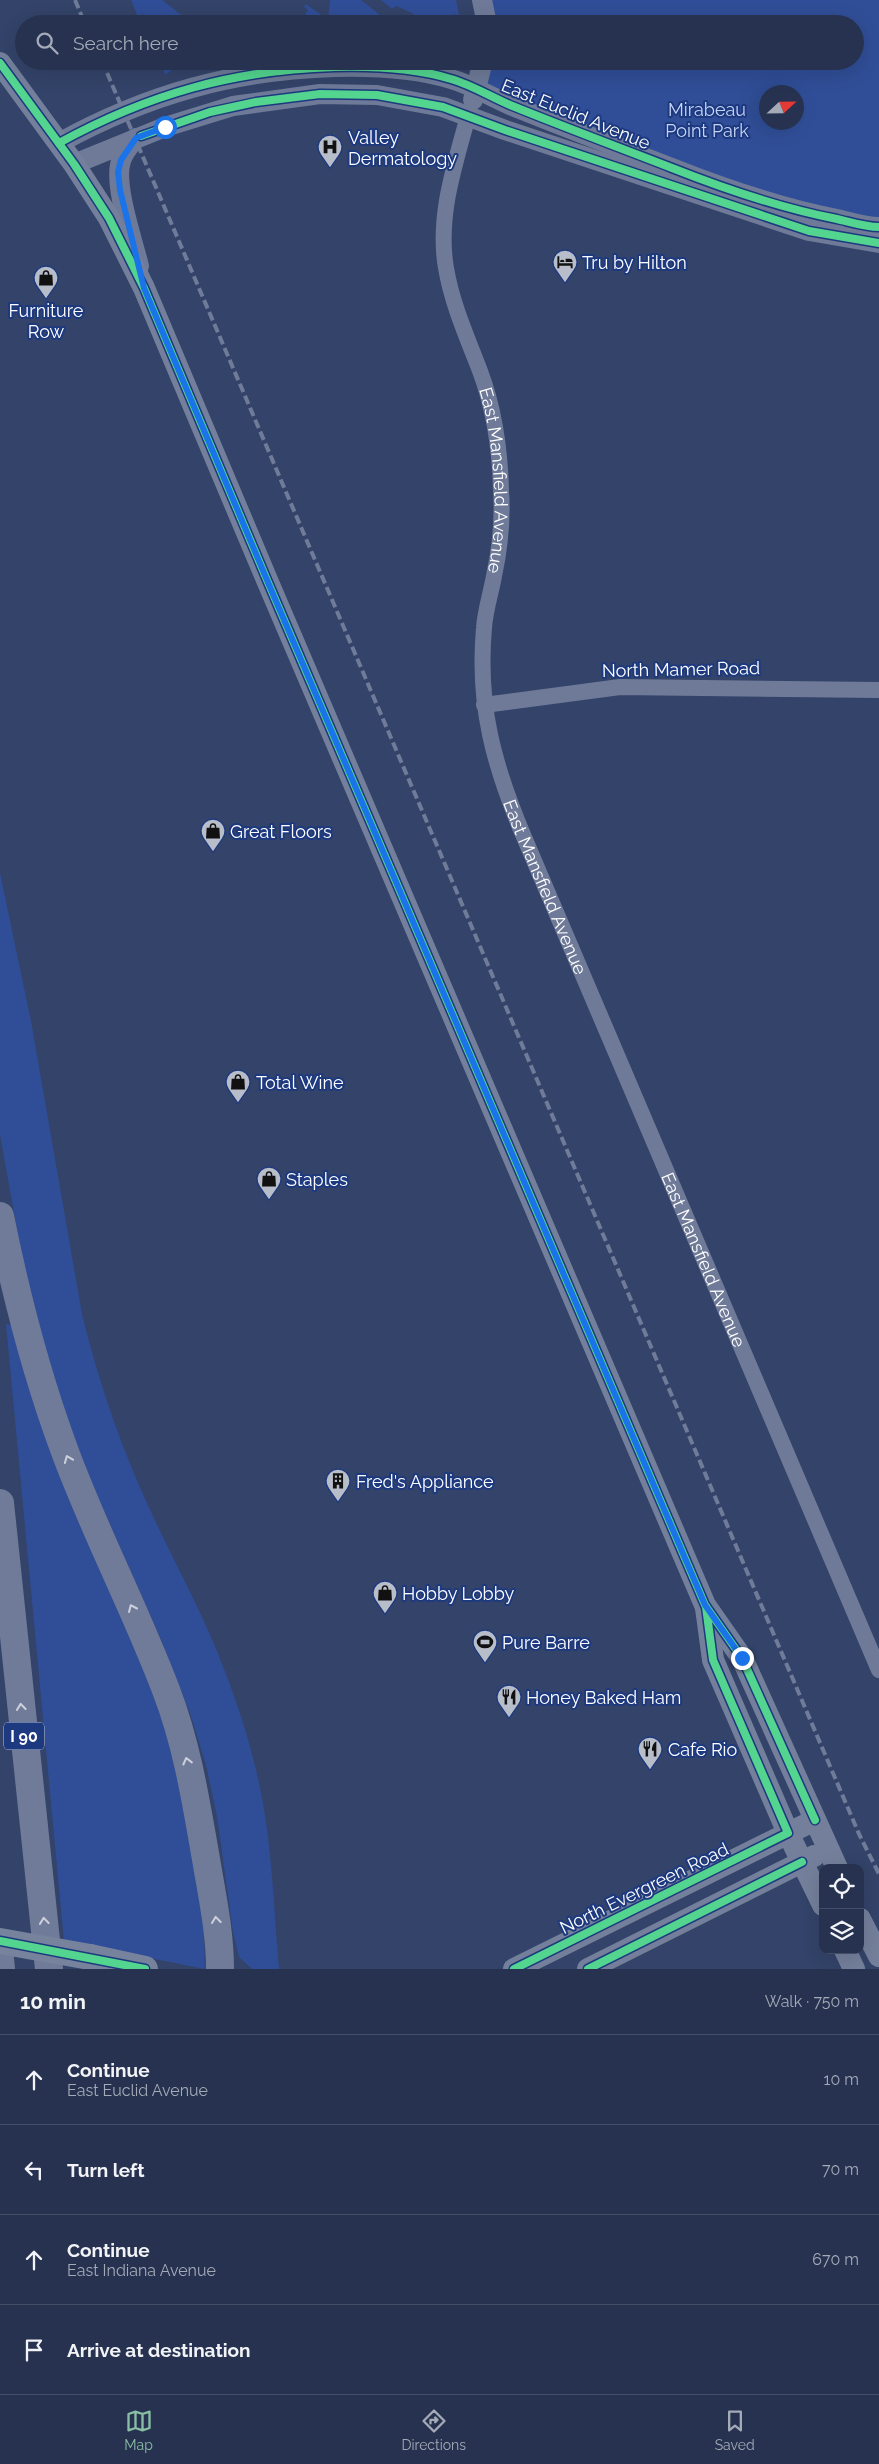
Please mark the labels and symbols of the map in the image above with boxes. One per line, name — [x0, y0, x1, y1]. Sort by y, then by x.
street label: East Euclid Avenue — [499, 75, 654, 154]
north arrow — [759, 85, 804, 130]
park label: Mirabeau Point Park — [665, 99, 749, 141]
route start — [154, 116, 177, 139]
place label: Valley Dermatology — [348, 127, 457, 169]
hospital icon: Valley Dermatology — [317, 134, 343, 168]
hotel icon: Tru by Hilton — [552, 249, 578, 283]
place label: Tru by Hilton — [582, 252, 687, 273]
shop icon: Furniture Row — [33, 265, 59, 299]
place label: Furniture Row — [9, 300, 84, 342]
street label: East Mansfield Avenue — [476, 385, 512, 576]
street label: North Mamer Road — [602, 657, 760, 681]
street label: East Mansfield Avenue — [499, 796, 592, 978]
shop icon: Great Floors — [200, 818, 226, 852]
place label: Great Floors — [230, 821, 332, 842]
shop icon: Total Wine — [225, 1069, 251, 1103]
place label: Total Wine — [256, 1072, 344, 1093]
shop icon: Staples — [256, 1166, 282, 1200]
place label: Staples — [286, 1169, 348, 1190]
street label: East Mansfield Avenue — [658, 1169, 751, 1350]
one-way arrow — [64, 1455, 74, 1464]
building icon: Fred's Appliance — [325, 1468, 351, 1502]
place label: Fred's Appliance — [356, 1471, 494, 1492]
shop icon: Hobby Lobby — [372, 1580, 398, 1614]
place label: Hobby Lobby — [402, 1583, 514, 1604]
one-way arrow — [128, 1604, 139, 1613]
sports icon: Pure Barre — [472, 1629, 498, 1663]
place label: Pure Barre — [502, 1632, 590, 1653]
route end — [731, 1647, 754, 1670]
restaurant icon: Honey Baked Ham — [496, 1684, 522, 1718]
place label: Honey Baked Ham — [526, 1687, 681, 1708]
one-way arrow — [16, 1702, 27, 1710]
road number: I 90 — [4, 1722, 44, 1750]
restaurant icon: Cafe Rio — [637, 1736, 663, 1770]
place label: Cafe Rio — [668, 1739, 737, 1760]
one-way arrow — [182, 1756, 193, 1765]
street label: North Evergreen Road — [556, 1838, 732, 1938]
one-way arrow — [39, 1916, 50, 1924]
one-way arrow — [211, 1916, 222, 1924]

